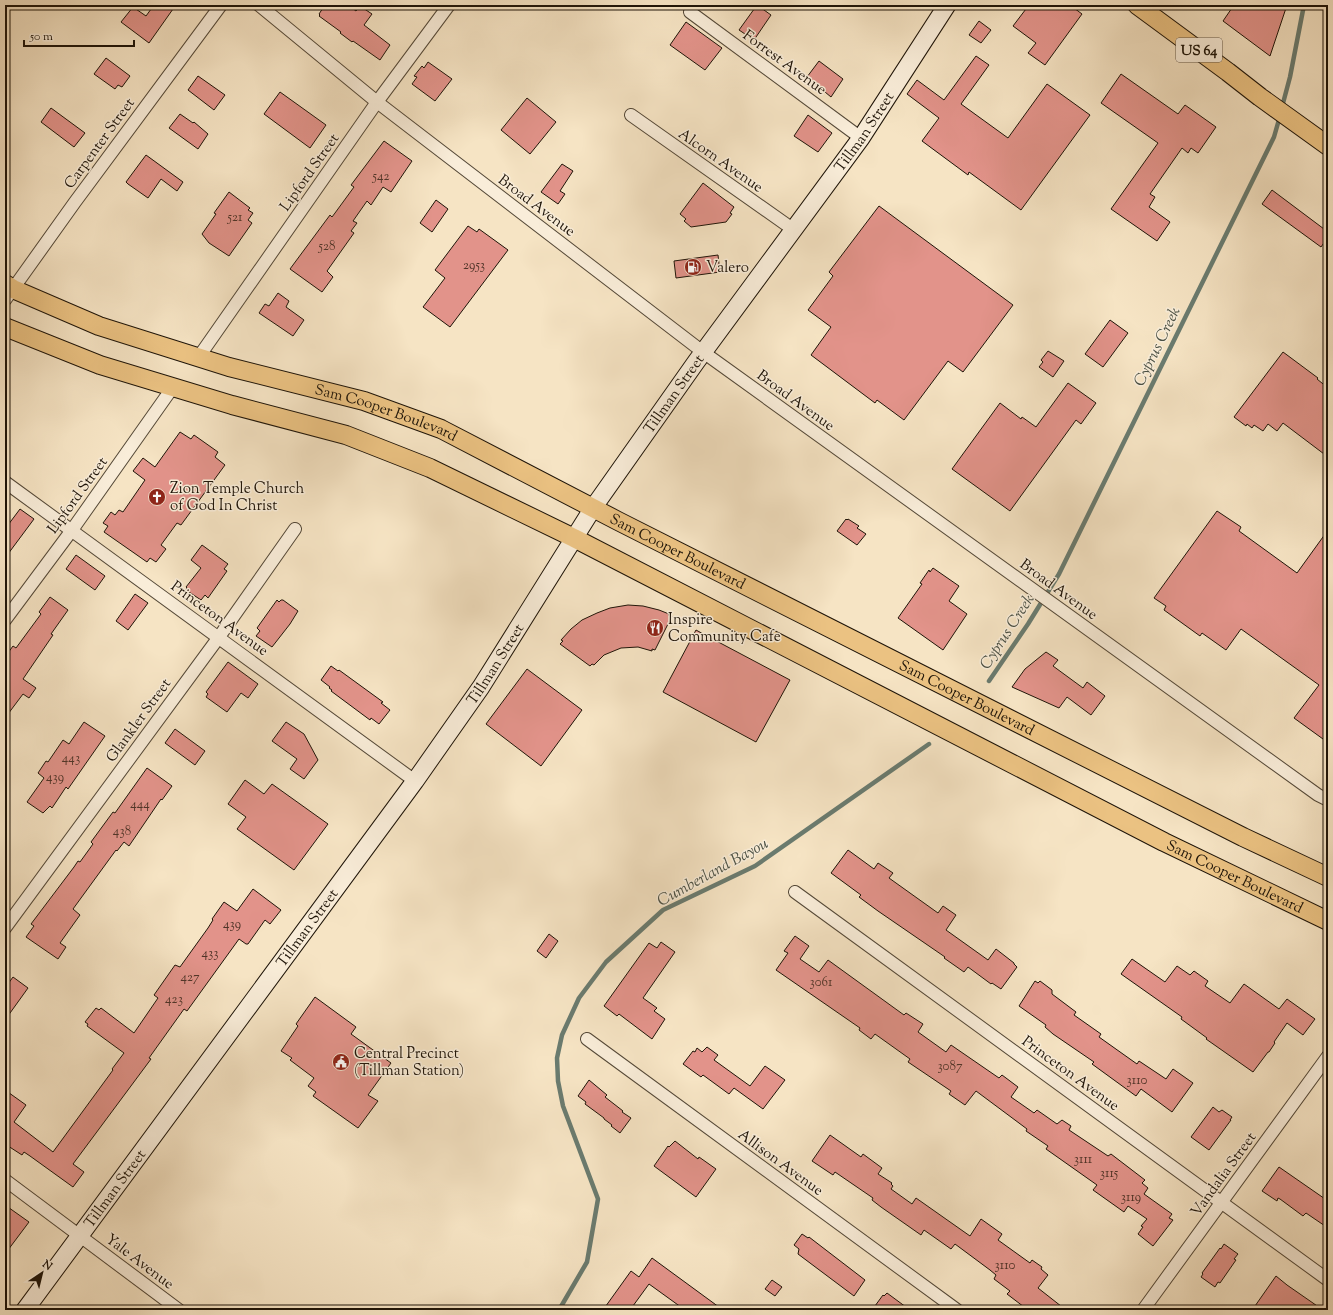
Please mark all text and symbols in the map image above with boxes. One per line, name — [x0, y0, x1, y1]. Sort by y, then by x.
scale bar — [24, 22, 134, 48]
street label: Forrest Avenue — [738, 26, 830, 101]
text: 50 m — [29, 28, 53, 46]
road number: US 64 — [1176, 38, 1222, 62]
street label: Tillman Street — [830, 88, 900, 177]
street label: Carpenter Street — [60, 94, 140, 194]
street label: Alcorn Avenue — [674, 124, 767, 198]
street label: Lipford Street — [276, 130, 345, 216]
house number: 542 — [371, 168, 390, 186]
street label: Broad Avenue — [493, 170, 579, 242]
house number: 521 — [227, 209, 243, 227]
house number: 528 — [317, 238, 336, 256]
house number: 2953 — [463, 257, 485, 275]
fuel station icon: Valero — [683, 257, 703, 277]
place label: Valero — [706, 258, 749, 279]
water label: Cyprus Creek — [1129, 304, 1187, 391]
street label: Tillman Street — [640, 351, 710, 439]
street label: Broad Avenue — [752, 366, 838, 437]
street label: Sam Cooper Boulevard — [312, 380, 461, 448]
street label: Lipford Street — [43, 453, 113, 539]
place label: Zion Temple Church of God In Christ — [170, 479, 305, 517]
church icon: Zion Temple Church of God In Christ — [147, 487, 167, 507]
street label: Sam Cooper Boulevard — [606, 509, 749, 596]
street label: Broad Avenue — [1015, 555, 1101, 626]
street label: Princeton Avenue — [166, 577, 272, 662]
water label: Cyprus Creek — [975, 590, 1041, 675]
place label: Inspire Community Cafe — [668, 610, 781, 648]
restaurant icon: Inspire Community Cafe — [645, 618, 665, 638]
street label: Tillman Street — [462, 620, 530, 710]
street label: Sam Cooper Boulevard — [895, 656, 1038, 742]
street label: Glankler Street — [102, 675, 177, 767]
house number: 443 — [62, 750, 80, 768]
house number: 439 — [46, 769, 64, 787]
house number: 444 — [130, 796, 150, 814]
house number: 438 — [113, 823, 131, 841]
water label: Cumberland Bayou — [653, 833, 774, 913]
street label: Sam Cooper Boulevard — [1162, 836, 1307, 920]
street label: Tillman Street — [272, 885, 344, 972]
house number: 439 — [223, 916, 241, 934]
house number: 433 — [201, 945, 219, 963]
house number: 427 — [180, 969, 200, 987]
house number: 3061 — [810, 974, 833, 992]
house number: 423 — [165, 991, 183, 1009]
street label: Princeton Avenue — [1017, 1032, 1123, 1117]
place label: Central Precinct (Tillman Station) — [354, 1044, 464, 1082]
public building icon: Central Precinct (Tillman Station) — [331, 1052, 351, 1072]
house number: 3087 — [937, 1058, 963, 1076]
house number: 3110 — [1127, 1072, 1148, 1090]
street label: Allison Avenue — [733, 1125, 827, 1201]
street label: Vandalia Street — [1186, 1128, 1262, 1221]
street label: Tillman Street — [80, 1146, 152, 1233]
house number: 3111 — [1074, 1151, 1093, 1169]
house number: 3115 — [1100, 1165, 1119, 1183]
house number: 3119 — [1121, 1189, 1141, 1207]
street label: Yale Avenue — [100, 1229, 178, 1295]
north arrow — [22, 1253, 62, 1293]
text: N — [38, 1256, 56, 1275]
house number: 3110 — [995, 1257, 1016, 1275]

